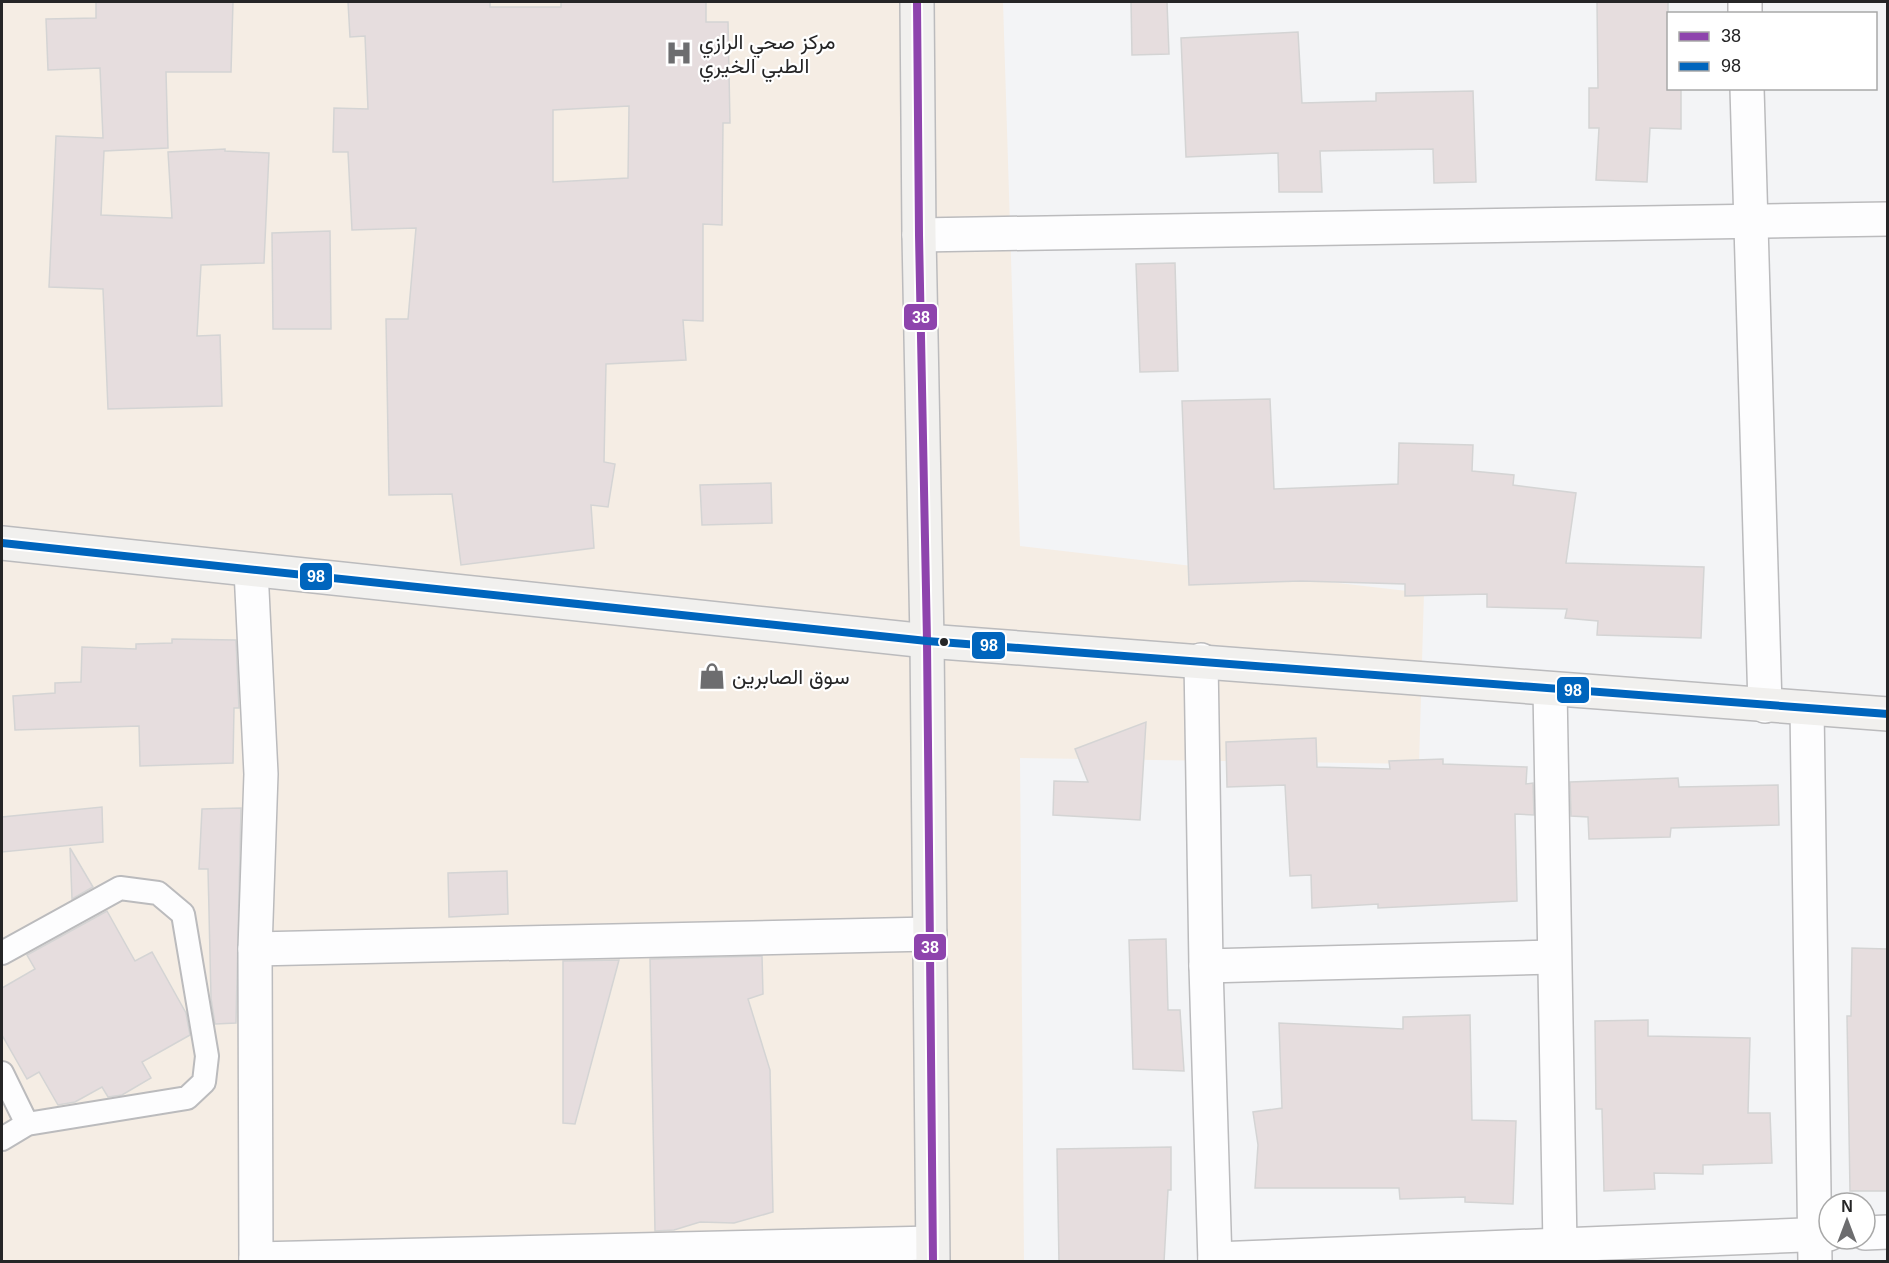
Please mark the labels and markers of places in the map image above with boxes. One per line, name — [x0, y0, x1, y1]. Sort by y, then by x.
place label: مركز صحي الرازي الطبي الخيري — [699, 30, 835, 83]
hospital icon: مركز صحي الرازي الطبي الخيري — [664, 38, 694, 68]
unlabelled marker — [938, 636, 950, 648]
shop icon: سوق الصابرين — [697, 661, 727, 691]
place label: سوق الصابرين — [732, 665, 849, 690]

